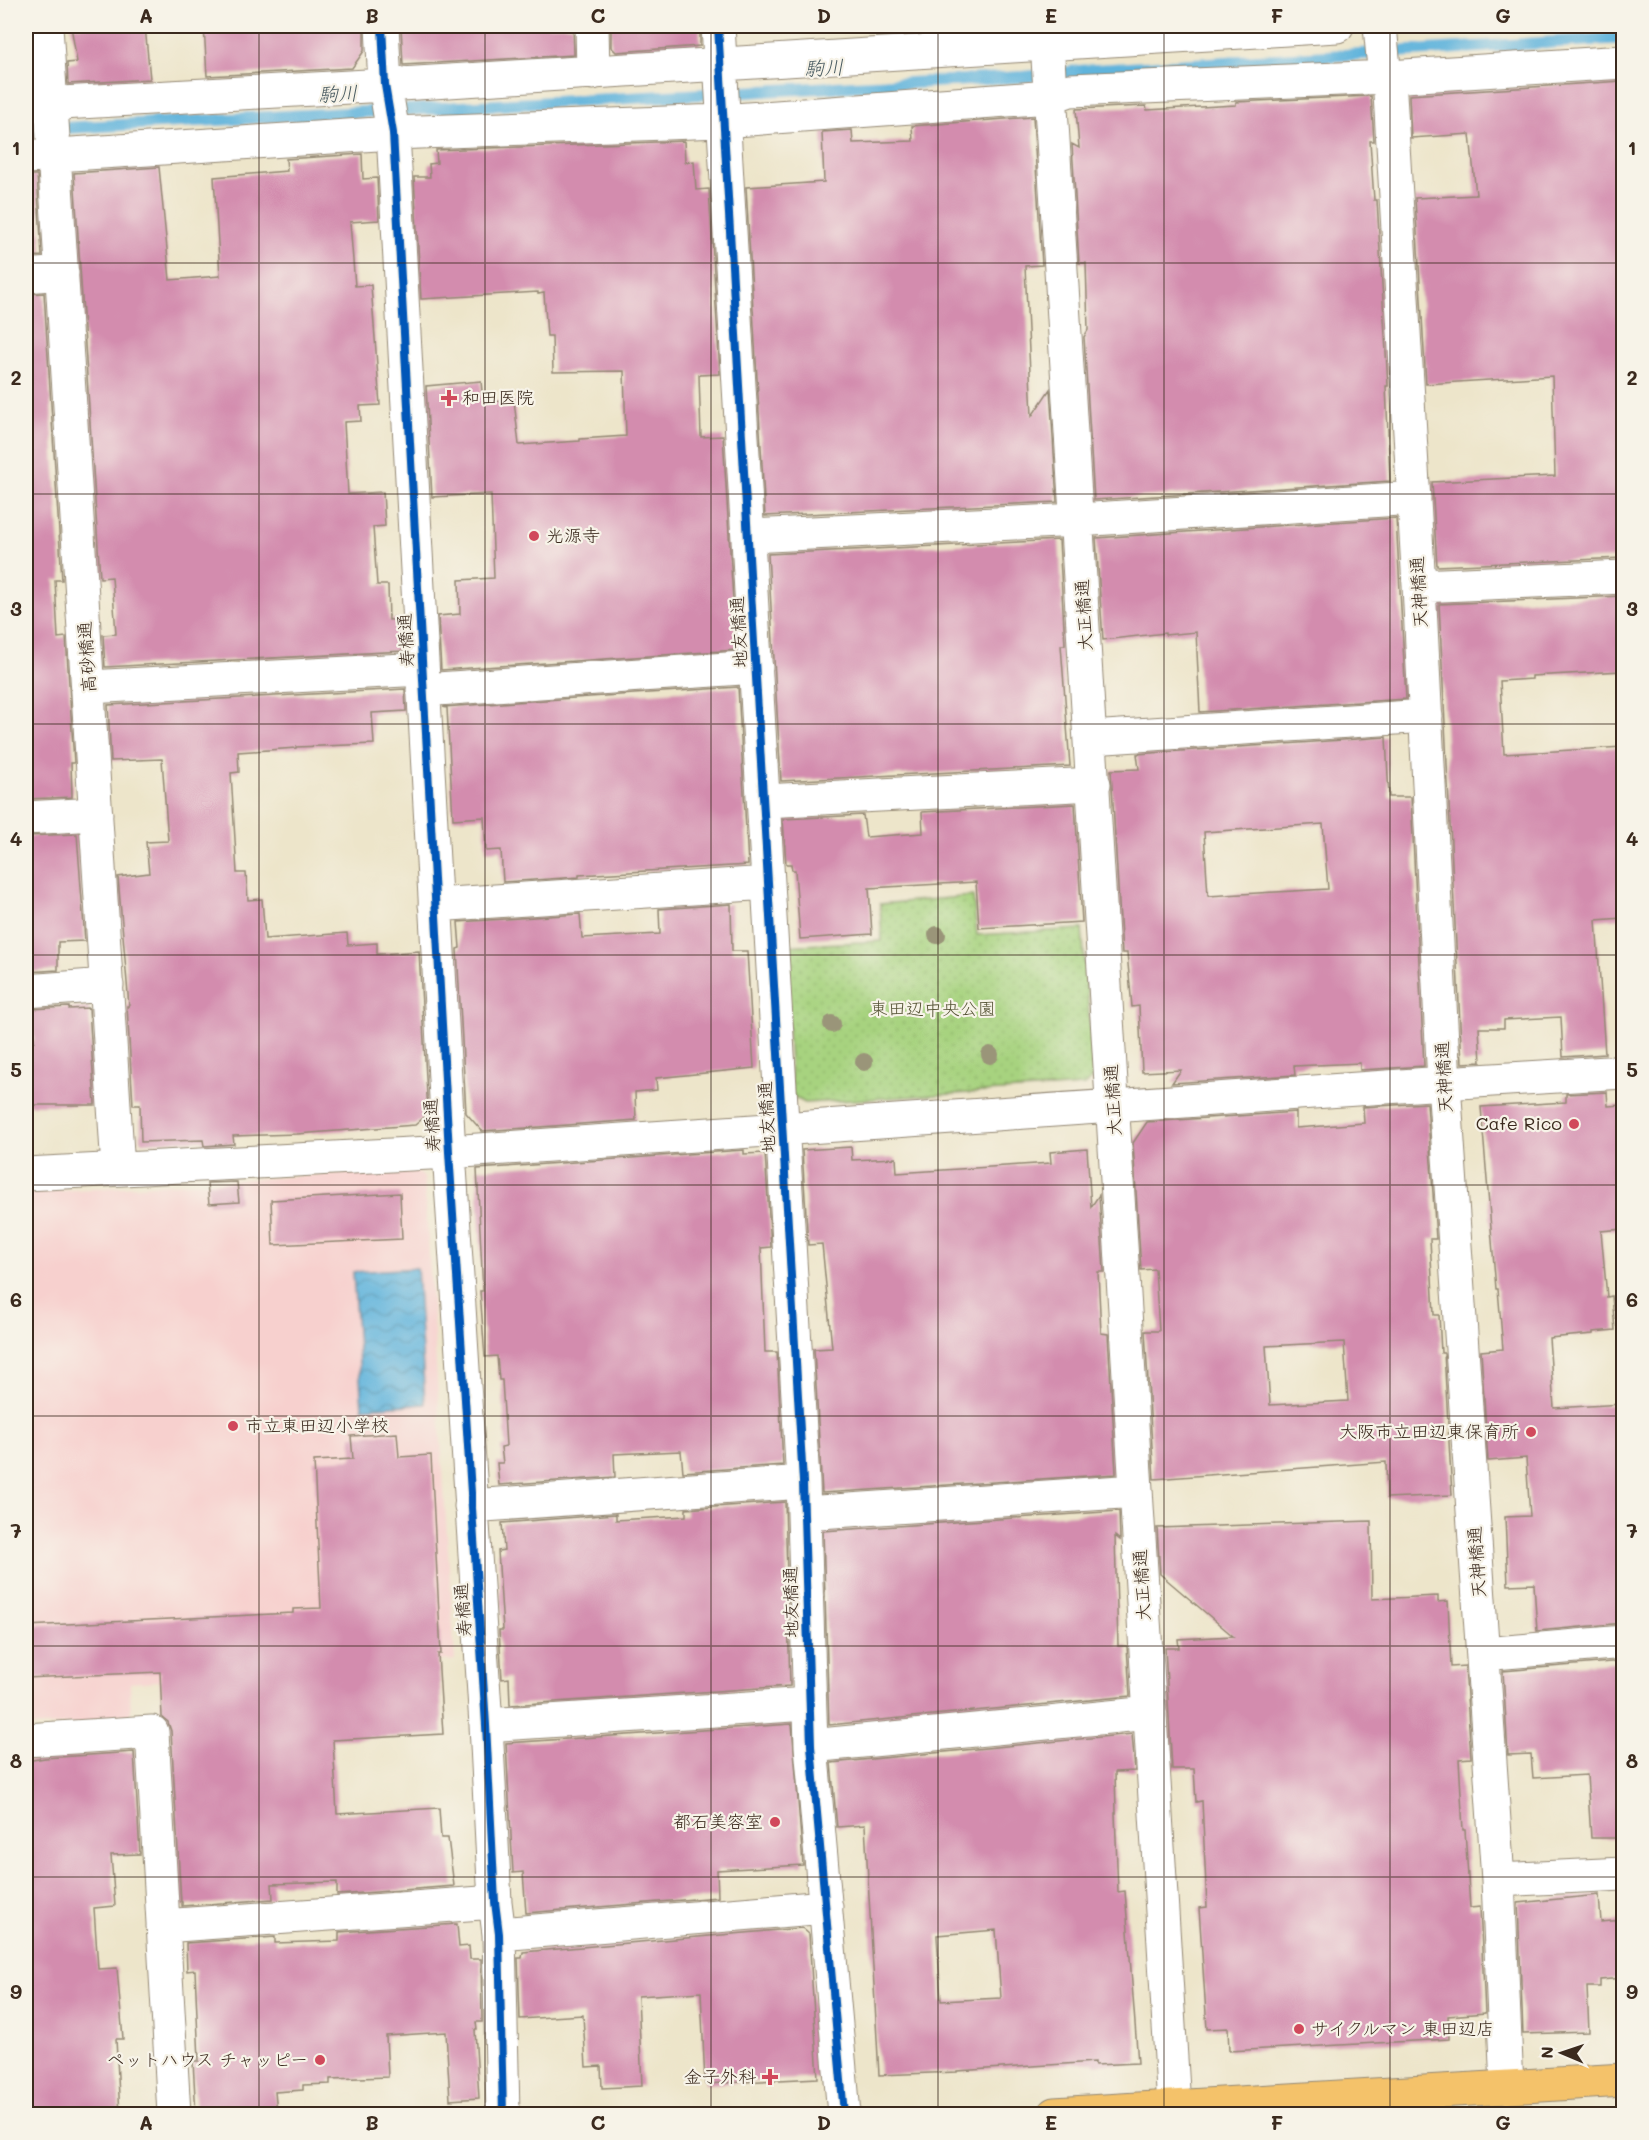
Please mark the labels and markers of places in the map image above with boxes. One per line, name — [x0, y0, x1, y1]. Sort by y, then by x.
place label: 和田医院 — [462, 385, 534, 409]
marker: 和田医院 — [440, 389, 458, 407]
place label: 光源寺 — [546, 523, 600, 547]
marker: 光源寺 — [527, 529, 541, 543]
place label: Cafe Rico — [1476, 1111, 1562, 1135]
marker: Cafe Rico — [1567, 1117, 1581, 1131]
place label: 市立東田辺小学校 — [245, 1413, 389, 1437]
marker: 市立東田辺小学校 — [226, 1419, 240, 1433]
place label: 大阪市立田辺東保育所 — [1339, 1419, 1519, 1443]
marker: 大阪市立田辺東保育所 — [1524, 1425, 1538, 1439]
place label: 都石美容室 — [673, 1809, 763, 1833]
marker: 都石美容室 — [768, 1815, 782, 1829]
place label: サイクルマン 東田辺店 — [1311, 2016, 1494, 2040]
marker: サイクルマン 東田辺店 — [1292, 2022, 1306, 2036]
place label: ペットハウス チャッピー — [107, 2047, 308, 2071]
marker: ペットハウス チャッピー — [313, 2053, 327, 2067]
place label: 金子外科 — [684, 2064, 756, 2088]
marker: 金子外科 — [761, 2068, 779, 2086]

